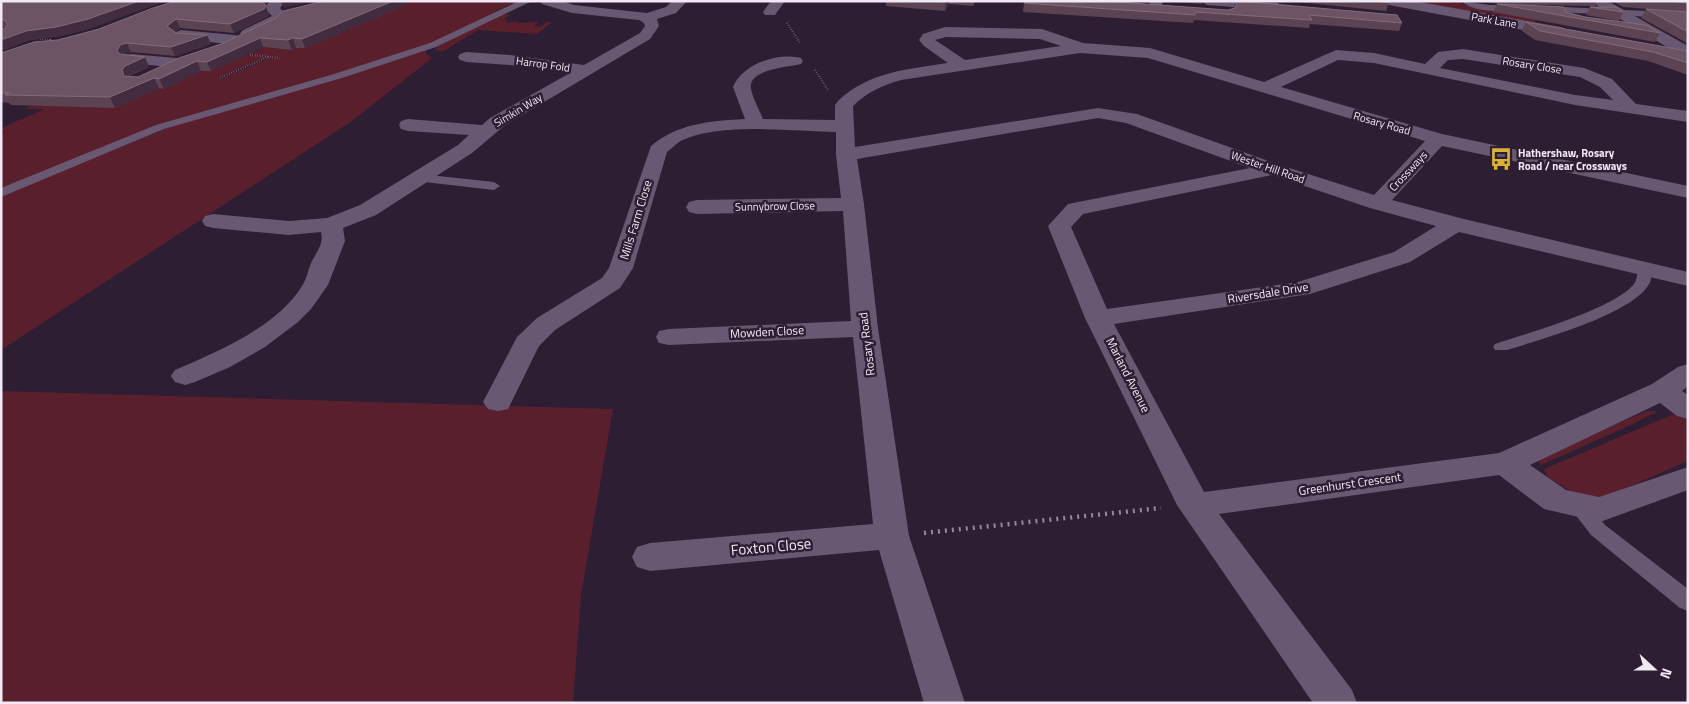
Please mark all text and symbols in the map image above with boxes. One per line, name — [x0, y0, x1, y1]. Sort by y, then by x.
street label: Park Lane — [1470, 8, 1518, 32]
street label: Harrop Fold — [515, 52, 571, 76]
street label: Rosary Close — [1501, 52, 1563, 78]
street label: Simkin Way — [491, 89, 546, 131]
street label: Rosary Road — [1352, 107, 1412, 139]
place label: Hathershaw, Rosary Road / near Crossways — [1518, 145, 1627, 174]
bus stop icon: Hathershaw, Rosary Road / near Crossways — [1488, 146, 1514, 172]
street label: Wester Hill Road — [1229, 147, 1307, 187]
street label: Crossways — [1385, 147, 1431, 195]
street label: Mills Farm Close — [614, 178, 657, 262]
street label: Sunnybrow Close — [735, 197, 816, 215]
street label: Riversdale Drive — [1226, 277, 1310, 308]
street label: Rosary Road — [853, 311, 880, 377]
street label: Mowden Close — [729, 320, 804, 343]
street label: Marland Avenue — [1101, 334, 1156, 416]
street label: Greenhurst Crescent — [1297, 467, 1403, 500]
street label: Foxton Close — [730, 532, 812, 561]
north arrow — [1629, 644, 1679, 694]
text: N — [1655, 666, 1678, 682]

